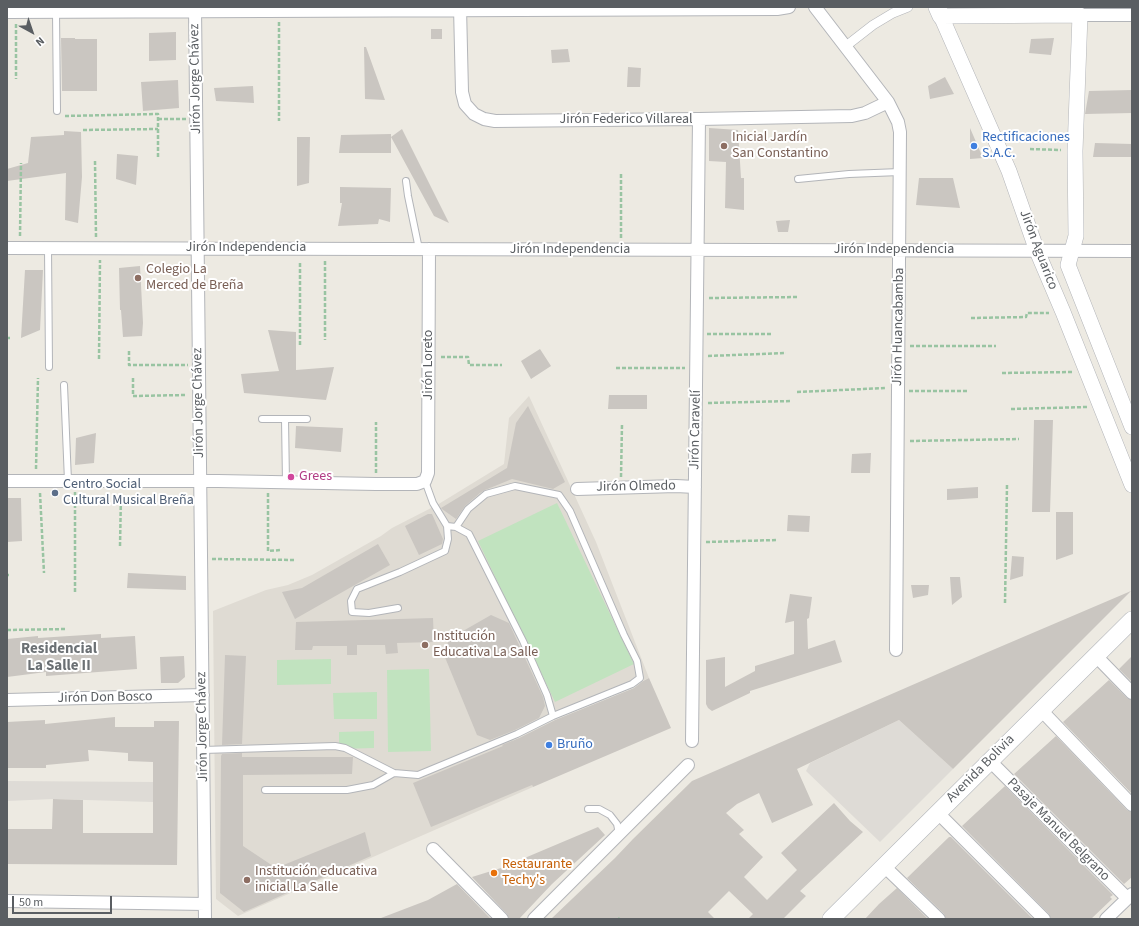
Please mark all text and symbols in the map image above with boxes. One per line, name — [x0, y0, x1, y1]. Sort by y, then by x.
north arrow — [12, 12, 52, 52]
street label: Jirón Jorge Chávez — [187, 24, 205, 134]
text: N — [32, 33, 48, 50]
street label: Jirón Federico Villareal — [559, 112, 693, 128]
place label: Inicial Jardín San Constantino — [732, 130, 828, 162]
place label: Rectificaciones S.A.C. — [982, 130, 1070, 162]
marker: Inicial Jardín San Constantino — [719, 141, 729, 151]
marker: Rectificaciones S.A.C. — [969, 141, 979, 151]
street label: Jirón Aguarico — [1015, 208, 1061, 292]
street label: Jirón Independencia — [186, 240, 306, 256]
street label: Jirón Independencia — [510, 242, 630, 258]
street label: Jirón Independencia — [834, 242, 954, 258]
place label: Colegio La Merced de Breña — [146, 262, 244, 294]
street label: Jirón Huancabamba — [890, 268, 908, 386]
marker: Colegio La Merced de Breña — [133, 273, 143, 283]
street label: Jirón Loreto — [421, 330, 437, 400]
street label: Jirón Jorge Chávez — [190, 348, 208, 458]
street label: Jirón Caravelí — [687, 390, 705, 470]
place label: Grees — [299, 469, 332, 485]
marker: Grees — [286, 472, 296, 482]
place label: Centro Social Cultural Musical Breña — [63, 477, 194, 510]
street label: Jirón Olmedo — [596, 478, 676, 496]
marker: Centro Social Cultural Musical Breña — [50, 488, 60, 498]
place label: Institución Educativa La Salle — [433, 629, 538, 662]
marker: Institución Educativa La Salle — [420, 640, 430, 650]
district label: Residencial La Salle II — [21, 641, 97, 676]
street label: Jirón Jorge Chávez — [194, 672, 212, 782]
street label: Jirón Don Bosco — [57, 689, 153, 707]
street label: Avenida Bolivia — [943, 731, 1019, 807]
place label: Bruño — [557, 737, 593, 753]
marker: Bruño — [544, 740, 554, 750]
street label: Pasaje Manuel Belgrano — [1003, 775, 1113, 885]
place label: Restaurante Techy's — [502, 857, 572, 890]
place label: Institución educativa inicial La Salle — [255, 864, 377, 896]
marker: Restaurante Techy's — [489, 868, 499, 878]
marker: Institución educativa inicial La Salle — [242, 875, 252, 885]
scale bar — [14, 888, 114, 914]
text: 50 m — [19, 894, 43, 911]

